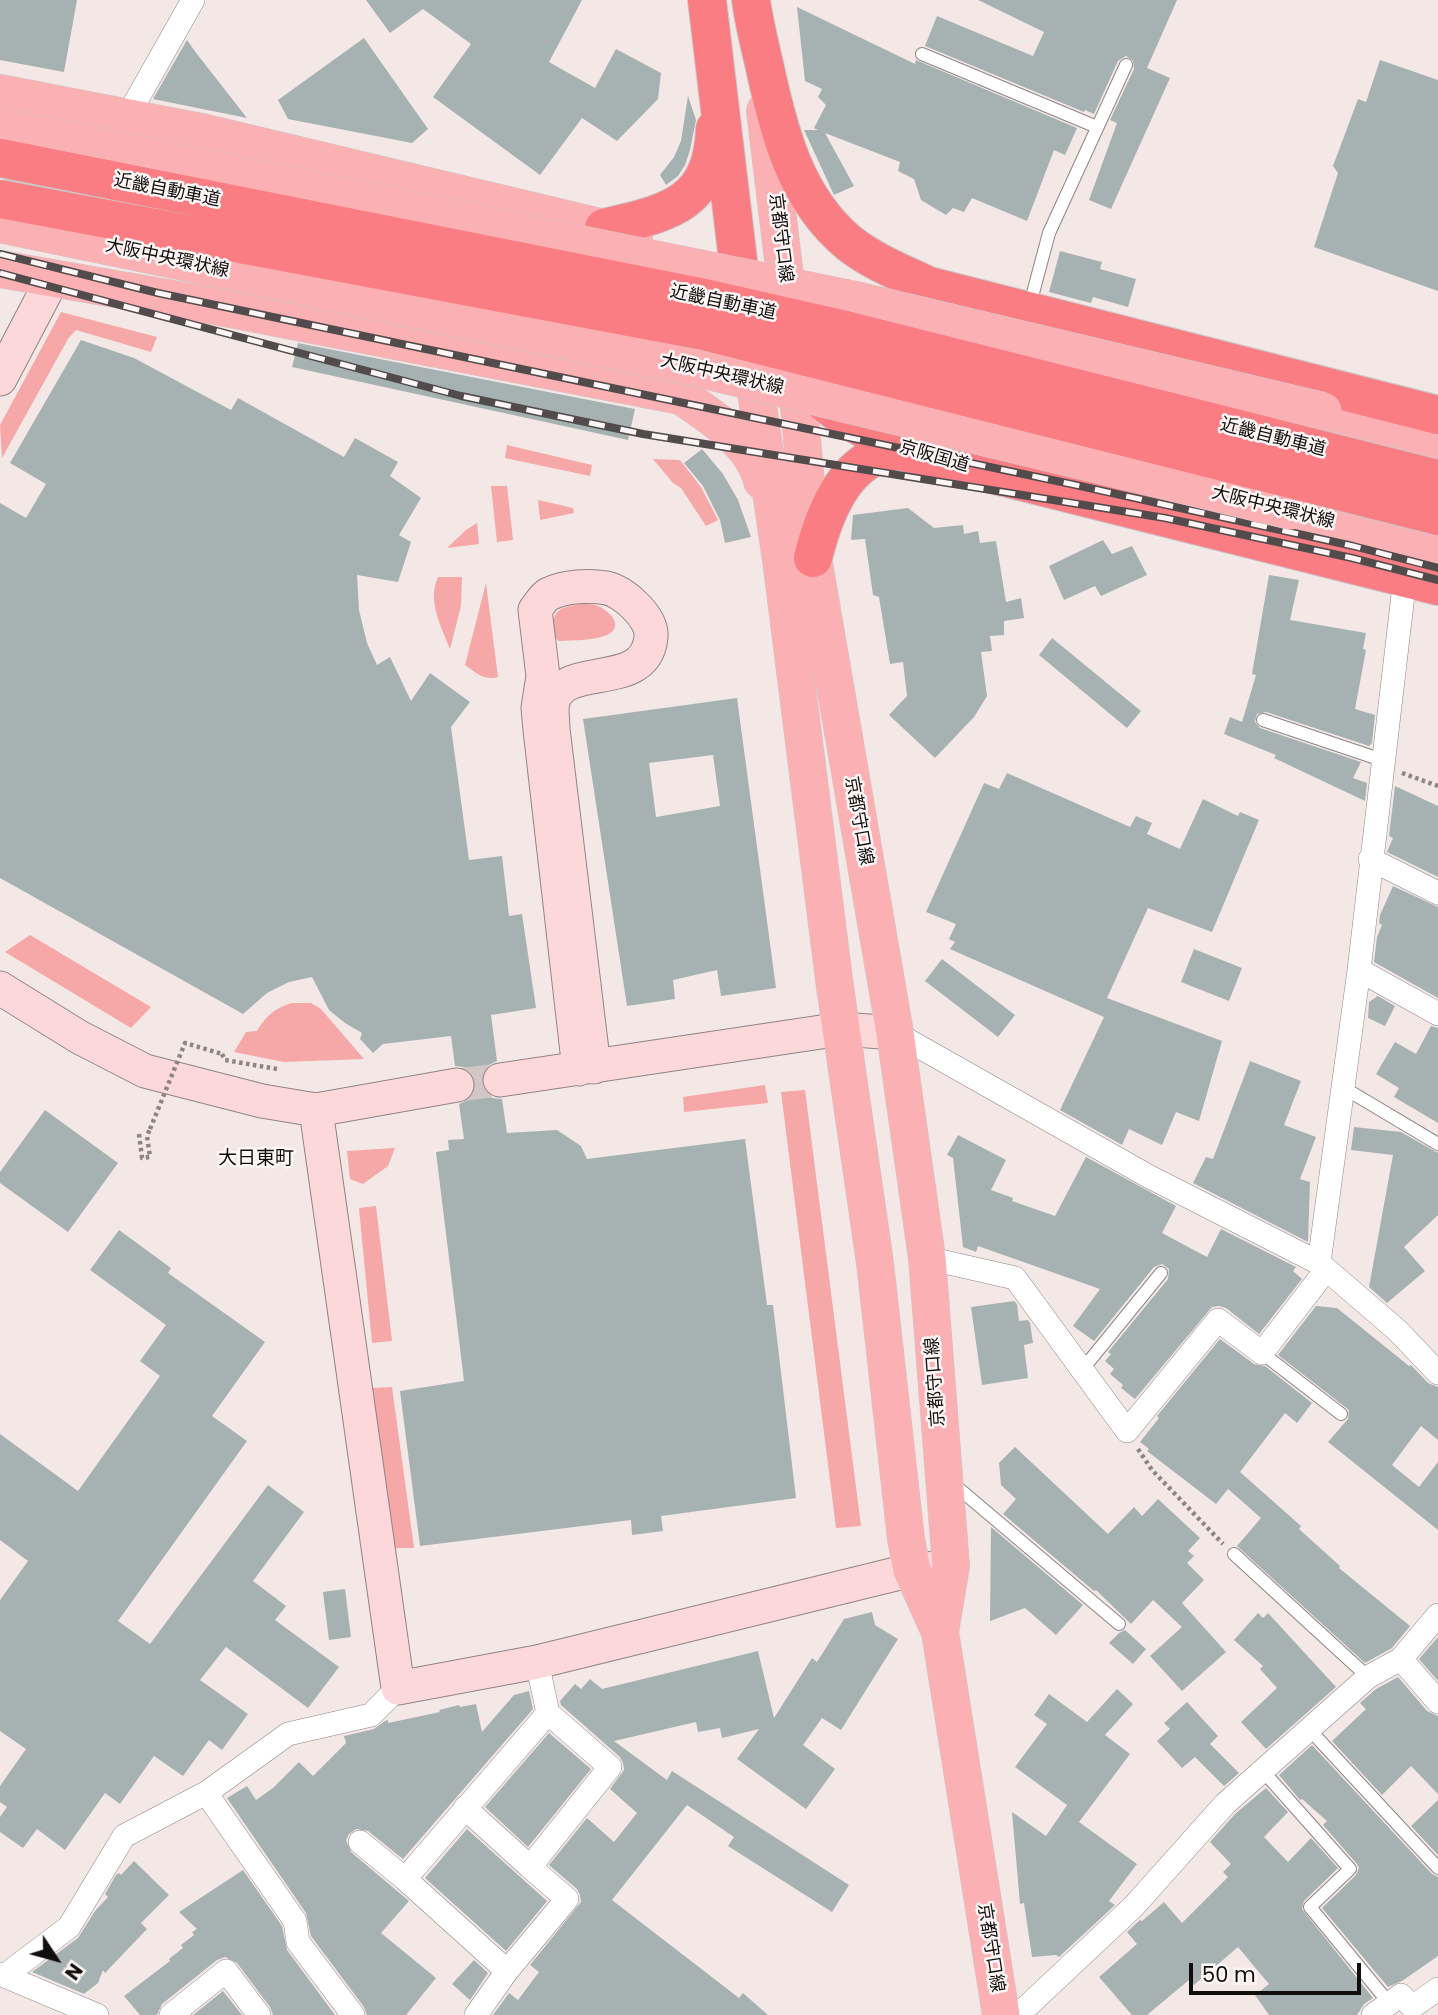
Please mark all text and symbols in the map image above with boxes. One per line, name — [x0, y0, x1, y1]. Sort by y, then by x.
street label: 近畿自動車道 — [112, 170, 222, 212]
street label: 京都守口線 — [764, 192, 796, 284]
street label: 大阪中央環状線 — [103, 235, 231, 283]
street label: 近畿自動車道 — [668, 281, 778, 325]
street label: 大阪中央環状線 — [658, 350, 786, 400]
street label: 近畿自動車道 — [1218, 414, 1328, 462]
street label: 京阪国道 — [896, 437, 972, 477]
street label: 大阪中央環状線 — [1209, 482, 1337, 534]
street label: 京都守口線 — [840, 775, 876, 867]
district label: 大日東町 — [218, 1148, 294, 1170]
street label: 京都守口線 — [922, 1336, 950, 1428]
street label: 京都守口線 — [972, 1902, 1008, 1994]
north arrow — [21, 1924, 91, 1994]
scale bar — [1193, 1948, 1364, 1992]
text: N — [58, 1958, 89, 1985]
text: 50 m — [1202, 1960, 1256, 1989]

